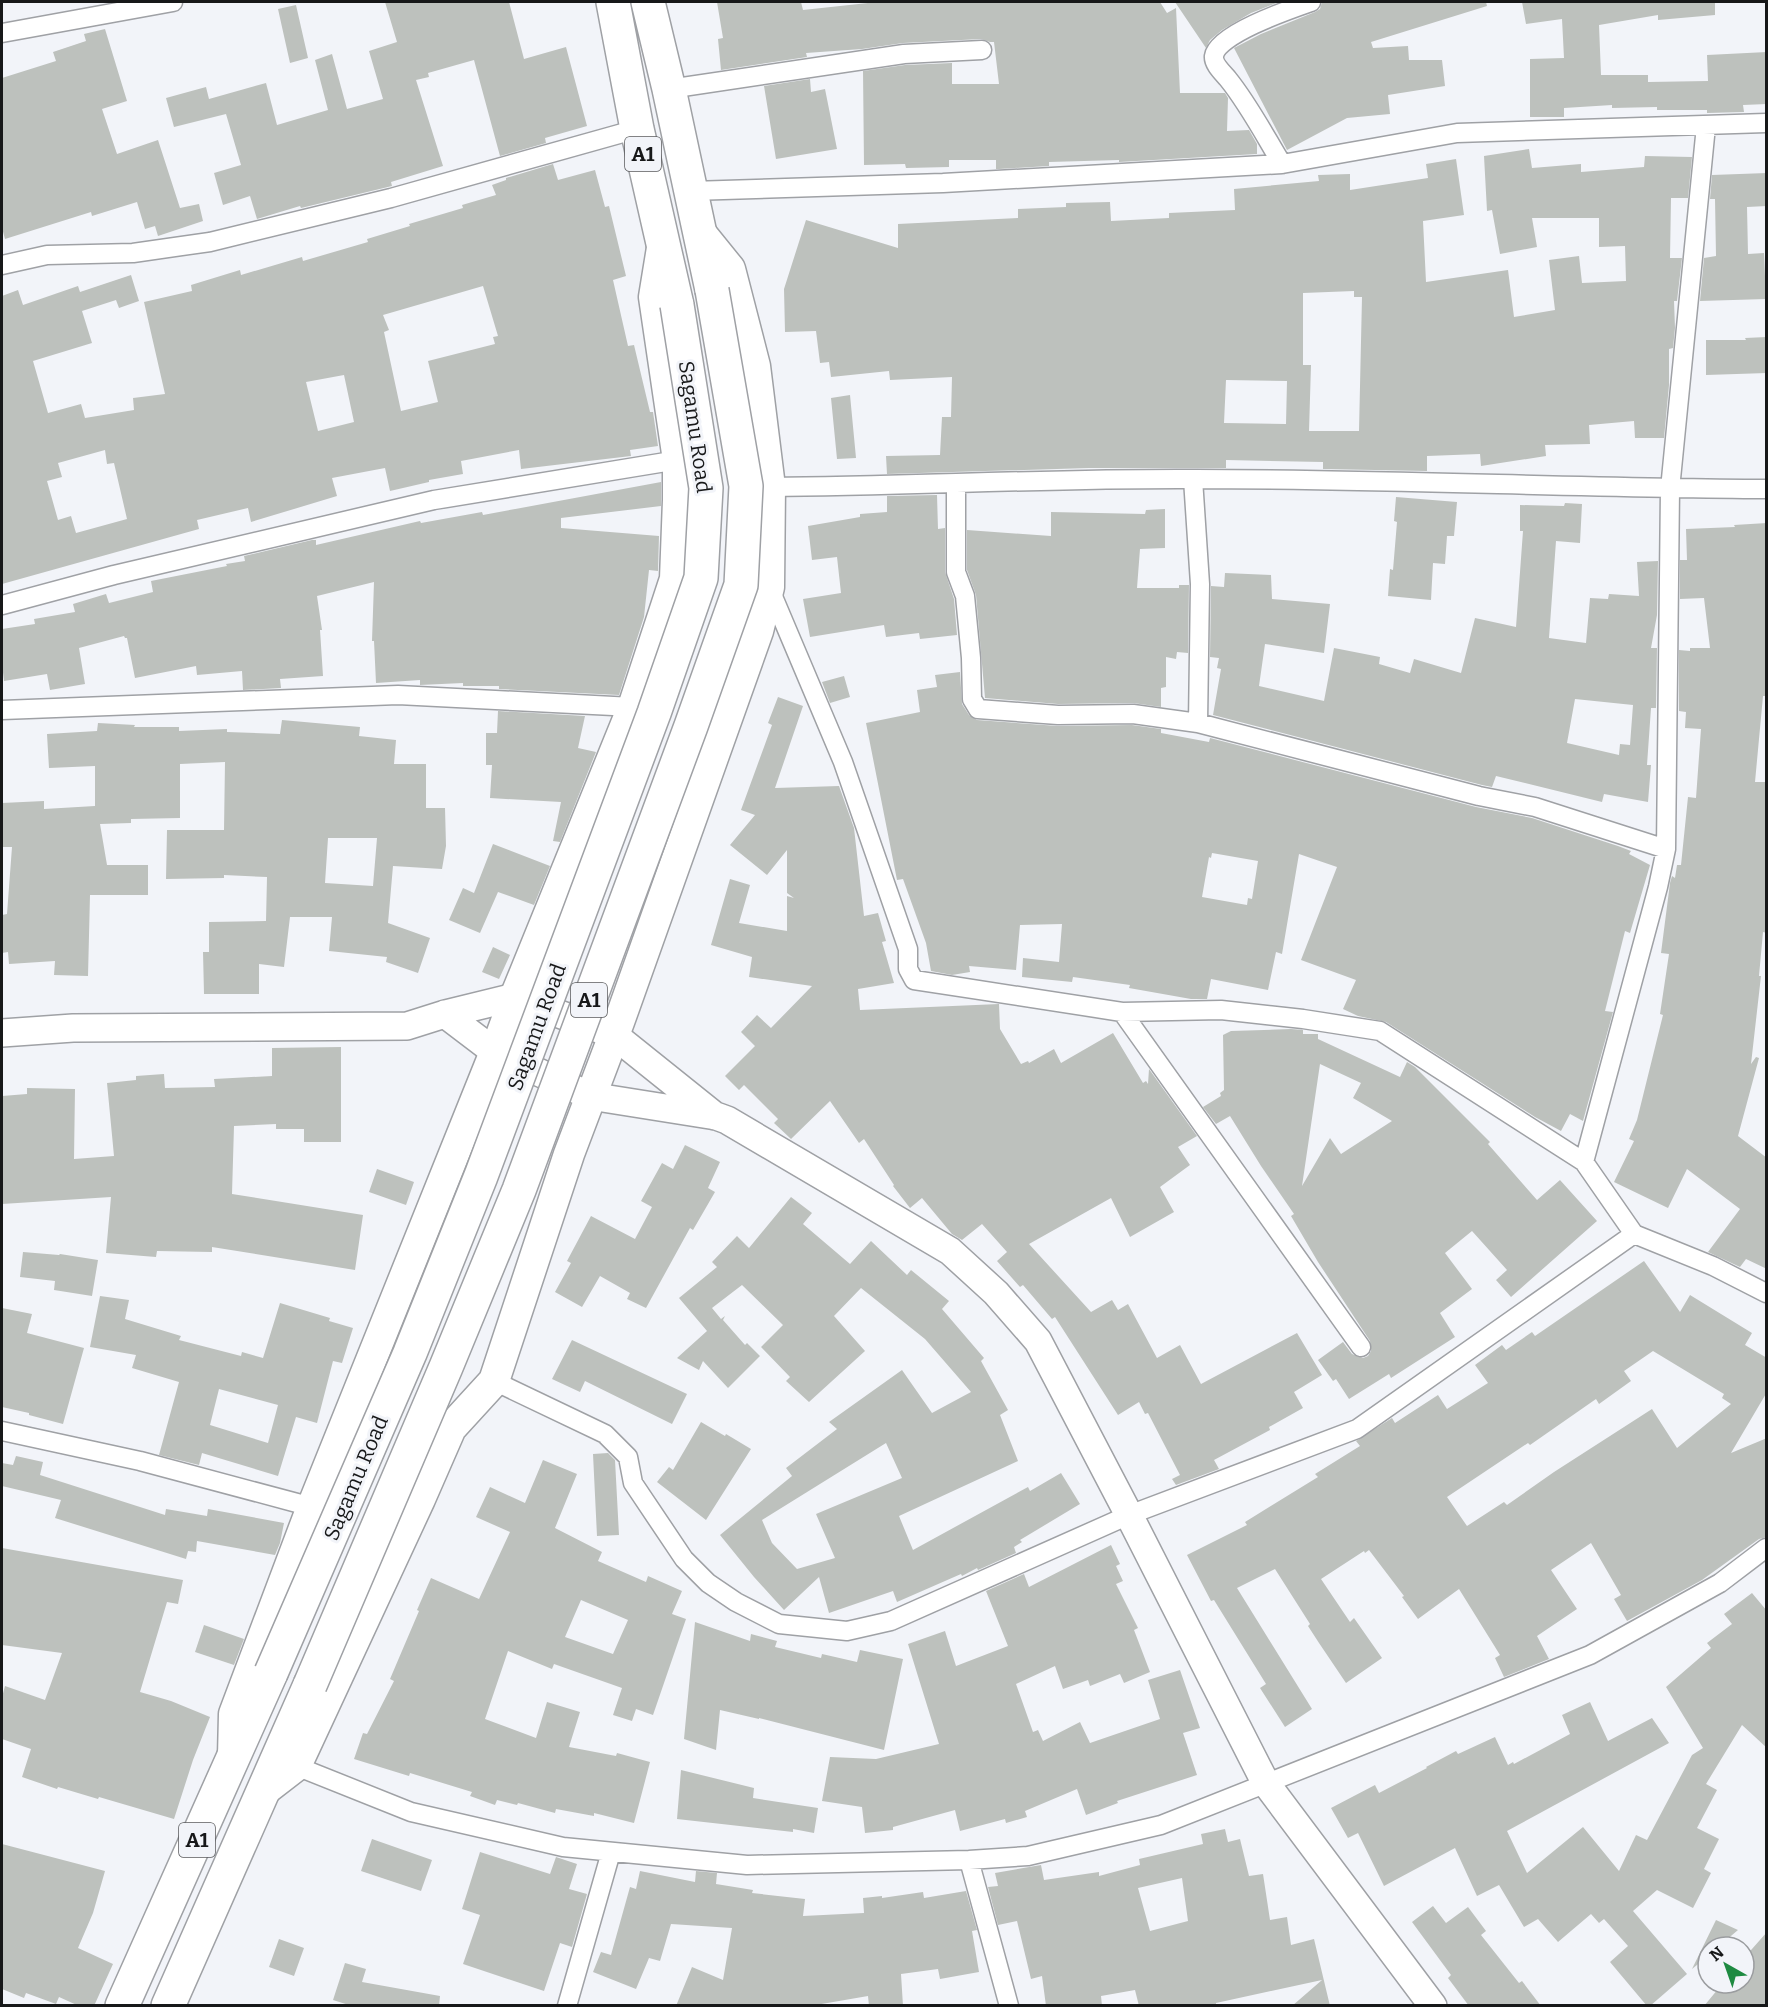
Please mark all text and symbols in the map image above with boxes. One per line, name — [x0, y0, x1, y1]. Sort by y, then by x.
road number: A1 — [625, 137, 661, 171]
street label: Sagamu Road — [673, 359, 717, 495]
street label: Sagamu Road — [502, 960, 572, 1094]
road number: A1 — [571, 983, 607, 1017]
street label: Sagamu Road — [318, 1412, 394, 1544]
road number: A1 — [179, 1823, 215, 1857]
north arrow — [1696, 1935, 1756, 1995]
text: N — [1706, 1943, 1728, 1965]

